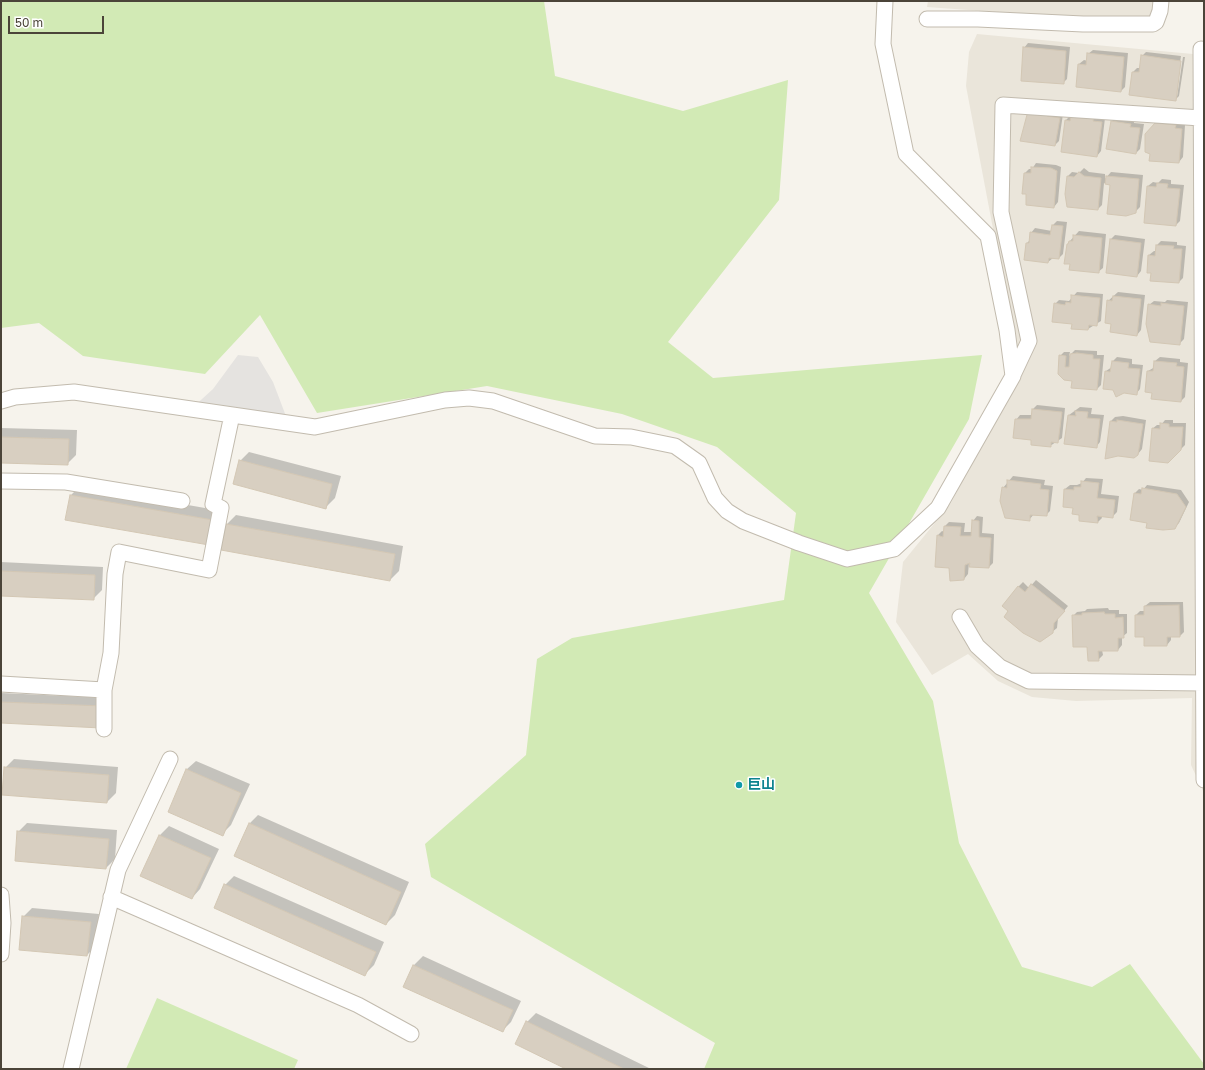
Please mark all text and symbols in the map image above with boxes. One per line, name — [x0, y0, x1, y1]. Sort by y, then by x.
scale bar — [10, 8, 106, 34]
text: 50 m — [15, 15, 43, 30]
place label: 巨山 — [747, 777, 775, 793]
marker: 巨山 — [734, 780, 744, 790]

